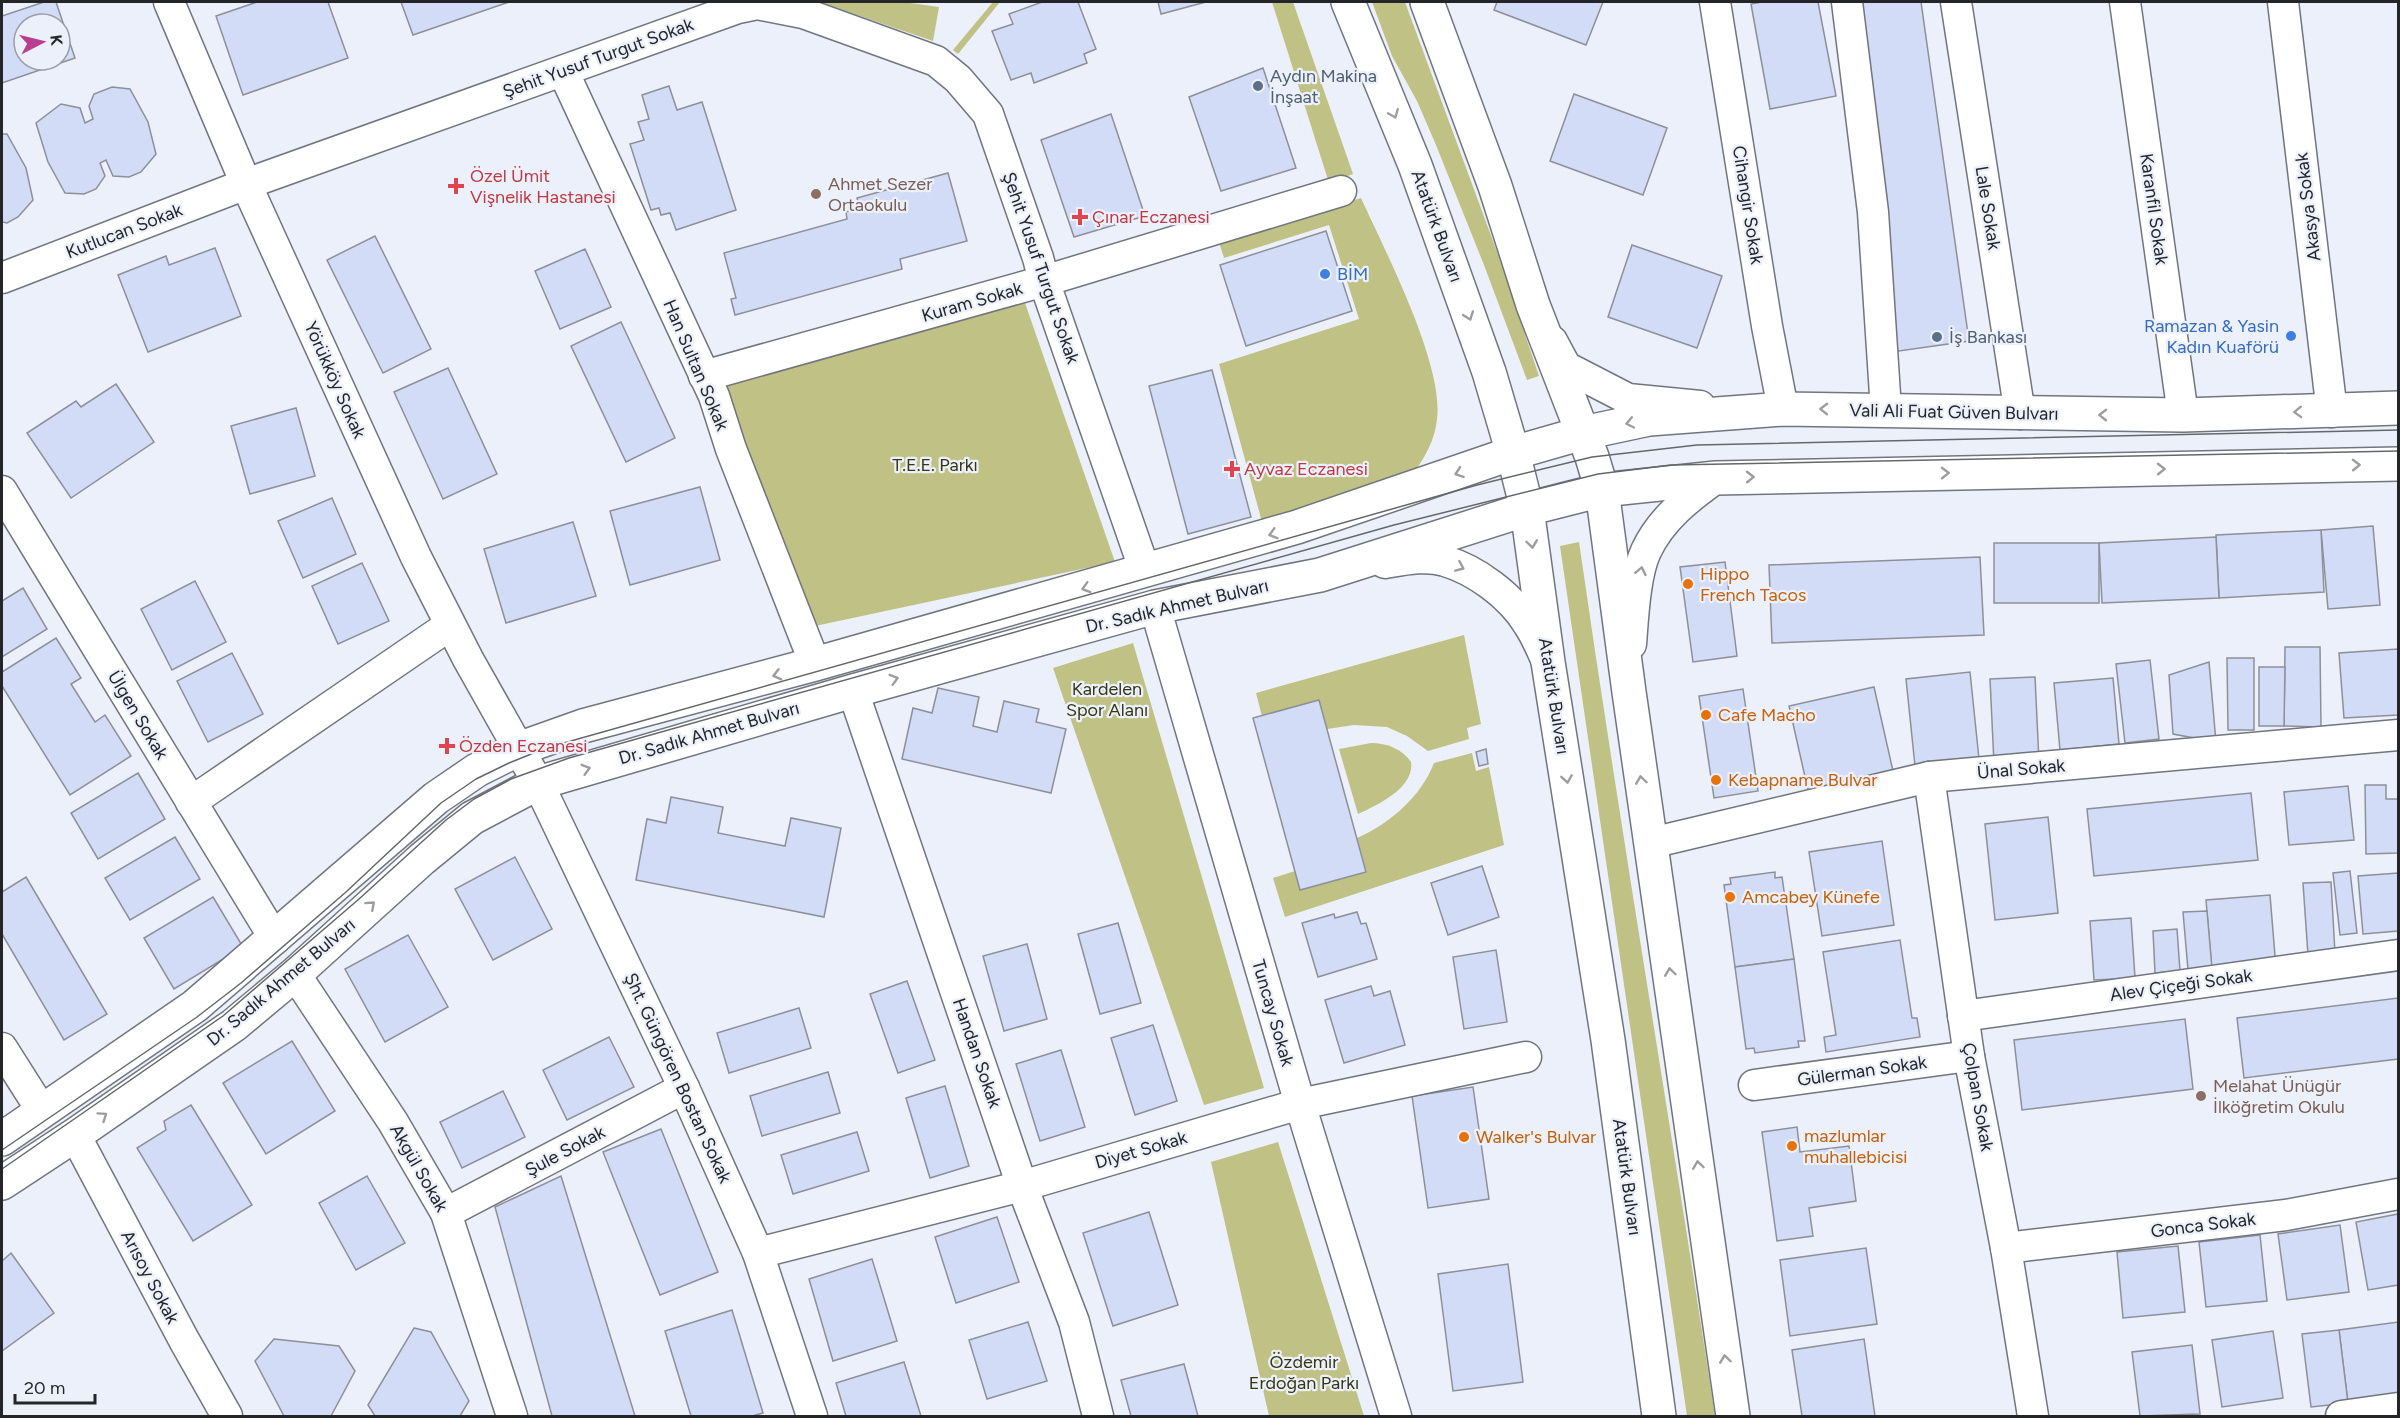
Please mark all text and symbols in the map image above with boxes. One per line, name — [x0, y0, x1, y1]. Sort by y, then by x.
north arrow — [12, 12, 72, 72]
street label: Şehit Yusuf Turgut Sokak — [500, 13, 697, 103]
text: K — [46, 34, 67, 47]
place label: Aydın Makina İnşaat — [1270, 65, 1377, 108]
marker: Aydın Makina İnşaat — [1251, 79, 1265, 93]
one-way arrow — [1387, 108, 1399, 119]
street label: Cihangir Sokak — [1728, 144, 1768, 266]
street label: Akasya Sokak — [2290, 151, 2326, 262]
street label: Karanfil Sokak — [2135, 152, 2173, 266]
street label: Lale Sokak — [1971, 164, 2006, 252]
place label: Özel Ümit Vişnelik Hastanesi — [470, 165, 616, 208]
street label: Atatürk Bulvarı — [1407, 167, 1467, 285]
street label: Şehit Yusuf Turgut Sokak — [998, 169, 1084, 367]
place label: Ahmet Sezer Ortaokulu — [828, 173, 932, 216]
marker: Özel Ümit Vişnelik Hastanesi — [447, 177, 465, 195]
marker: Ahmet Sezer Ortaokulu — [809, 187, 823, 201]
street label: Kutlucan Sokak — [63, 199, 186, 263]
place label: Çınar Eczanesi — [1092, 206, 1210, 228]
marker: Çınar Eczanesi — [1073, 210, 1087, 224]
place label: BİM — [1337, 263, 1368, 285]
marker: BİM — [1318, 267, 1332, 281]
street label: Kuram Sokak — [919, 277, 1025, 327]
street label: Han Sultan Sokak — [658, 296, 734, 434]
one-way arrow — [1462, 310, 1475, 321]
place label: Ramazan & Yasin Kadın Kuaförü — [2144, 315, 2279, 358]
street label: Yörükköy Sokak — [299, 318, 371, 442]
place label: İş Bankası — [1949, 326, 2027, 348]
marker: Ramazan & Yasin Kadın Kuaförü — [2284, 329, 2298, 343]
marker: İş Bankası — [1930, 330, 1944, 344]
street label: Vali Ali Fuat Güven Bulvarı — [1849, 399, 2059, 425]
one-way arrow — [1820, 403, 1829, 416]
one-way arrow — [2294, 406, 2303, 419]
one-way arrow — [2099, 409, 2108, 421]
one-way arrow — [1625, 416, 1635, 429]
park label: T.E.E. Parkı — [892, 454, 978, 476]
place label: Ayvaz Eczanesi — [1244, 458, 1368, 480]
one-way arrow — [2352, 459, 2361, 471]
marker: Ayvaz Eczanesi — [1225, 462, 1239, 476]
one-way arrow — [2157, 462, 2166, 475]
one-way arrow — [1454, 465, 1464, 478]
one-way arrow — [1941, 467, 1950, 479]
one-way arrow — [1746, 471, 1755, 483]
one-way arrow — [1269, 527, 1279, 539]
one-way arrow — [1525, 540, 1537, 549]
one-way arrow — [1453, 560, 1464, 572]
place label: Hippo French Tacos — [1700, 563, 1806, 606]
one-way arrow — [1634, 566, 1647, 576]
street label: Dr. Sadık Ahmet Bulvarı — [1083, 574, 1271, 638]
marker: Hippo French Tacos — [1681, 577, 1695, 591]
one-way arrow — [1081, 581, 1092, 593]
street label: Atatürk Bulvarı — [1534, 636, 1574, 756]
street label: Ülgen Sokak — [103, 667, 173, 764]
one-way arrow — [772, 668, 783, 680]
one-way arrow — [889, 674, 899, 687]
park label: Kardelen Spor Alanı — [1066, 678, 1148, 721]
street label: Dr. Sadık Ahmet Bulvarı — [616, 697, 802, 769]
place label: Cafe Macho — [1718, 704, 1816, 726]
marker: Cafe Macho — [1699, 708, 1713, 722]
place label: Özden Eczanesi — [459, 735, 588, 757]
marker: Özden Eczanesi — [440, 739, 454, 753]
street label: Ünal Sokak — [1976, 754, 2066, 784]
one-way arrow — [580, 764, 591, 776]
place label: Kebapname Bulvar — [1728, 769, 1877, 791]
marker: Kebapname Bulvar — [1709, 773, 1723, 787]
one-way arrow — [1560, 774, 1572, 783]
one-way arrow — [1636, 775, 1648, 784]
place label: Amcabey Künefe — [1742, 886, 1880, 908]
marker: Amcabey Künefe — [1723, 890, 1737, 904]
one-way arrow — [365, 901, 375, 912]
street label: Dr. Sadık Ahmet Bulvarı — [202, 913, 360, 1051]
street label: Tuncay Sokak — [1247, 957, 1299, 1069]
street label: Alev Çiçeği Sokak — [2108, 964, 2254, 1006]
one-way arrow — [1664, 968, 1676, 977]
street label: Şht. Güngören Bostan Sokak — [620, 969, 737, 1187]
street label: Handan Sokak — [948, 995, 1006, 1111]
street label: Çolpan Sokak — [1958, 1041, 1998, 1153]
street label: Gülerman Sokak — [1796, 1051, 1928, 1091]
place label: Melahat Ünügür İlköğretim Okulu — [2213, 1075, 2345, 1118]
marker: Melahat Ünügür İlköğretim Okulu — [2194, 1089, 2208, 1103]
one-way arrow — [96, 1112, 107, 1123]
street label: Atatürk Bulvarı — [1608, 1117, 1646, 1237]
street label: Akgül Sokak — [385, 1120, 453, 1216]
street label: Şule Sokak — [521, 1121, 609, 1181]
place label: mazlumlar muhallebicisi — [1804, 1125, 1908, 1168]
street label: Diyet Sokak — [1092, 1126, 1190, 1174]
place label: Walker's Bulvar — [1476, 1126, 1596, 1148]
marker: Walker's Bulvar — [1457, 1130, 1471, 1144]
marker: mazlumlar muhallebicisi — [1785, 1139, 1799, 1153]
one-way arrow — [1692, 1161, 1704, 1170]
street label: Gonca Sokak — [2149, 1208, 2257, 1242]
street label: Arısoy Sokak — [116, 1226, 184, 1328]
park label: Özdemir Erdoğan Parkı — [1249, 1351, 1359, 1394]
one-way arrow — [1719, 1354, 1731, 1363]
scale bar — [15, 1367, 94, 1405]
text: 20 m — [24, 1377, 65, 1399]

